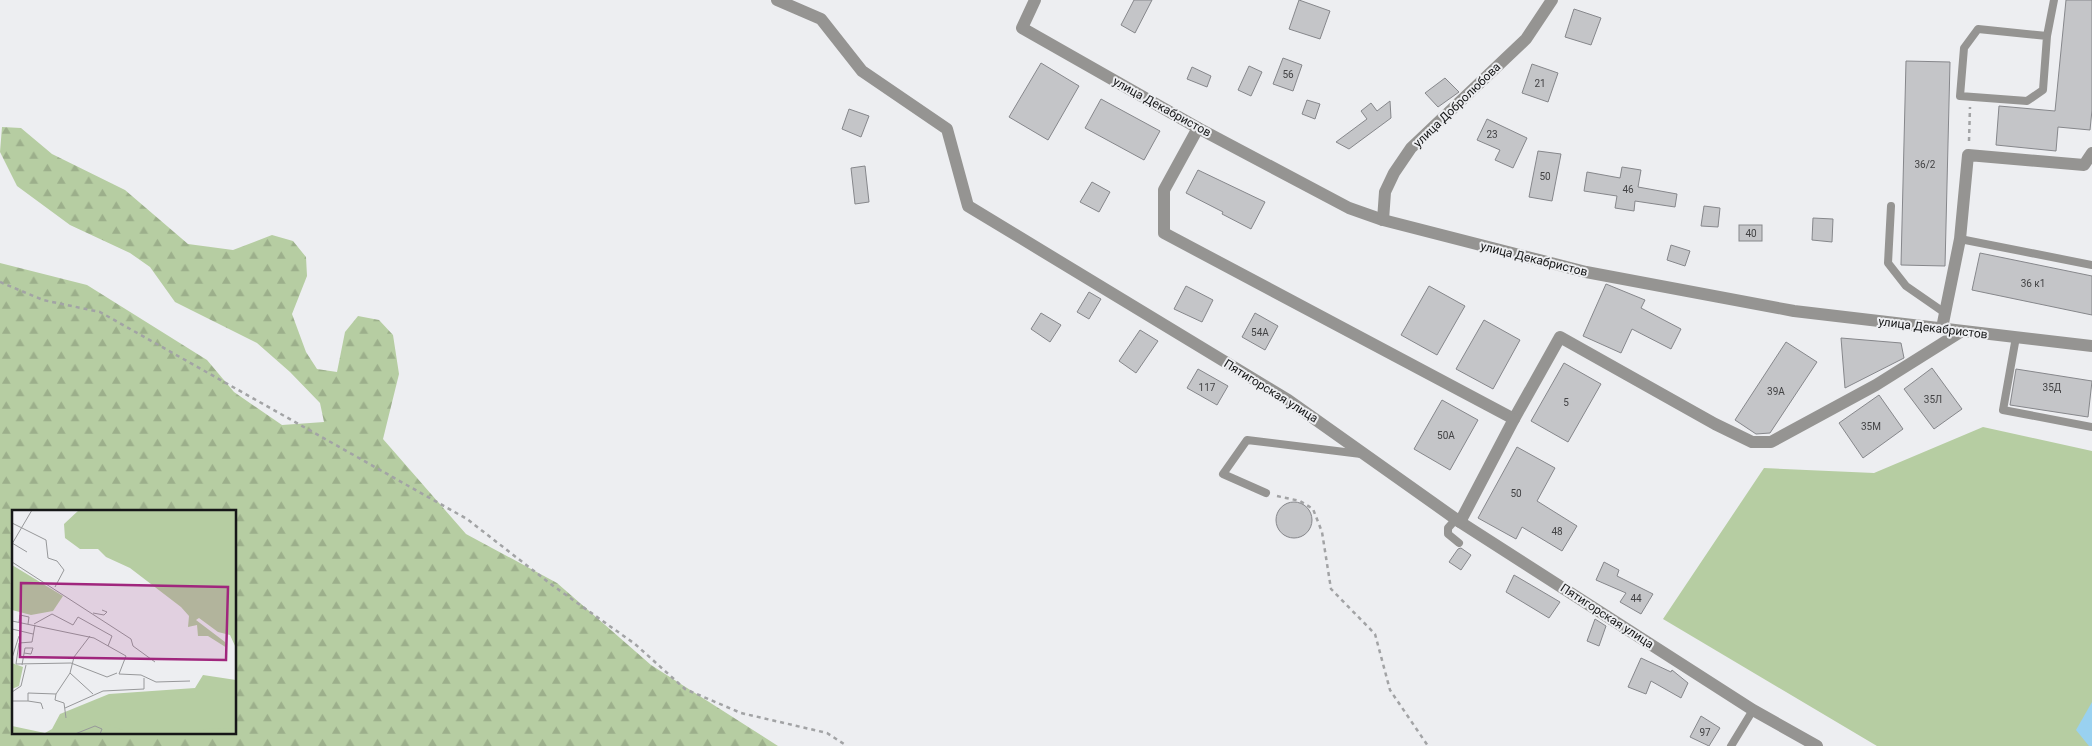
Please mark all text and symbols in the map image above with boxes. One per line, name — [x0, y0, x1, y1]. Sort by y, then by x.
street label: улица Добролюбова — [1411, 60, 1503, 150]
house number: 56 — [1282, 69, 1294, 80]
street label: улица Декабристов — [1110, 74, 1214, 140]
house number: 21 — [1534, 78, 1546, 89]
house number: 23 — [1486, 129, 1498, 140]
house number: 36/2 — [1915, 159, 1936, 170]
house number: 50 — [1539, 171, 1551, 182]
house number: 46 — [1622, 184, 1634, 195]
house number: 40 — [1745, 228, 1757, 239]
street label: улица Декабристов — [1479, 239, 1589, 279]
house number: 36 к1 — [2021, 278, 2045, 289]
street label: улица Декабристов — [1878, 314, 1989, 342]
house number: 54А — [1251, 327, 1269, 338]
street label: Пятигорская улица — [1221, 356, 1321, 426]
house number: 117 — [1199, 382, 1216, 393]
house number: 35Д — [2043, 382, 2062, 393]
house number: 39А — [1767, 386, 1785, 397]
house number: 35Л — [1924, 394, 1942, 405]
house number: 5 — [1563, 397, 1569, 408]
house number: 35М — [1861, 421, 1881, 432]
house number: 50А — [1437, 430, 1455, 441]
house number: 50 — [1510, 488, 1522, 499]
inset map — [12, 510, 236, 734]
house number: 48 — [1551, 526, 1563, 537]
street label: Пятигорская улица — [1558, 581, 1656, 651]
house number: 44 — [1630, 593, 1642, 604]
house number: 97 — [1699, 727, 1711, 738]

